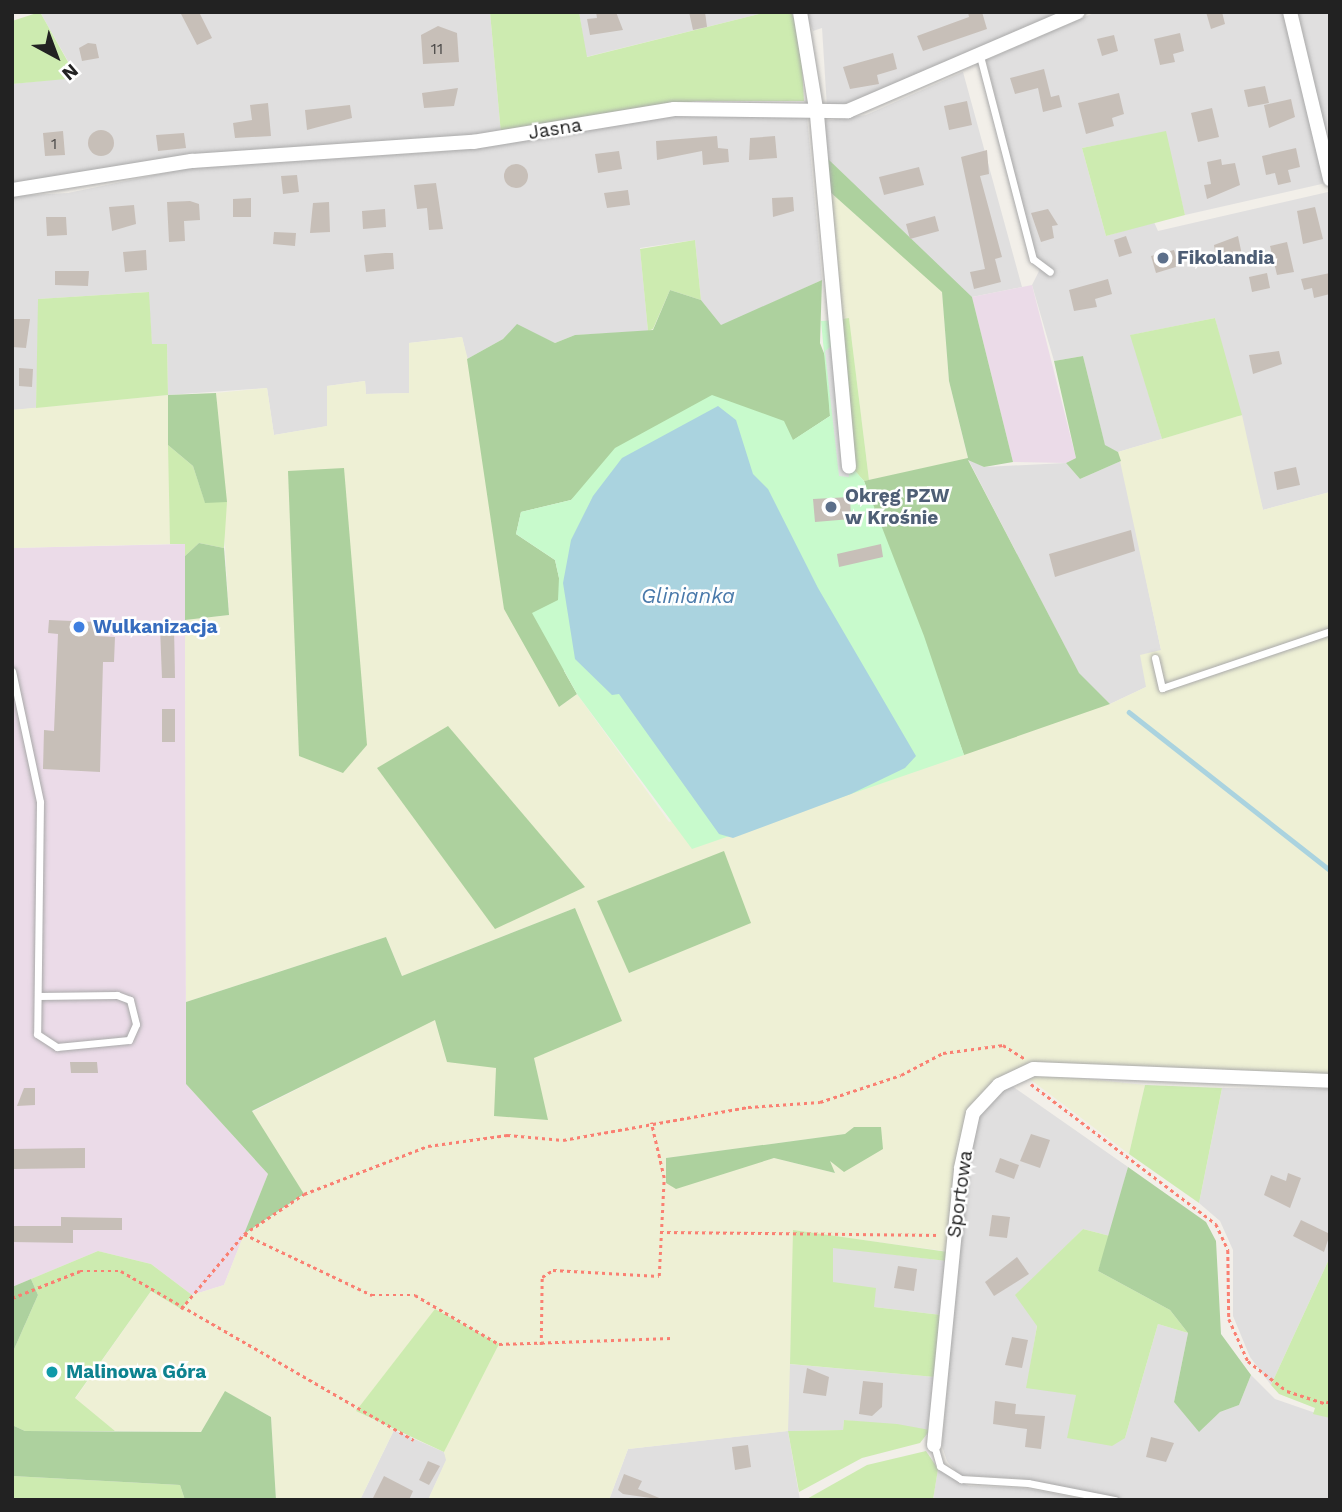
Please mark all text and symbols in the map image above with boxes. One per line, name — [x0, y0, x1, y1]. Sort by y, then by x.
north arrow — [21, 21, 91, 91]
house number: 11 — [431, 39, 443, 59]
text: N — [57, 59, 83, 86]
street label: Jasna — [527, 114, 583, 144]
house number: 1 — [51, 134, 57, 154]
place label: Fikolandia — [1177, 247, 1274, 269]
marker: Fikolandia — [1155, 250, 1171, 266]
place label: Okręg PZW w Krośnie — [845, 485, 950, 529]
marker: Okręg PZW w Krośnie — [823, 499, 839, 515]
water label: Glinianka — [641, 583, 735, 609]
place label: Wulkanizacja — [93, 616, 218, 638]
marker: Wulkanizacja — [71, 619, 87, 635]
street label: Sportowa — [943, 1149, 977, 1239]
place label: Malinowa Góra — [66, 1361, 207, 1383]
marker: Malinowa Góra — [44, 1364, 60, 1380]

